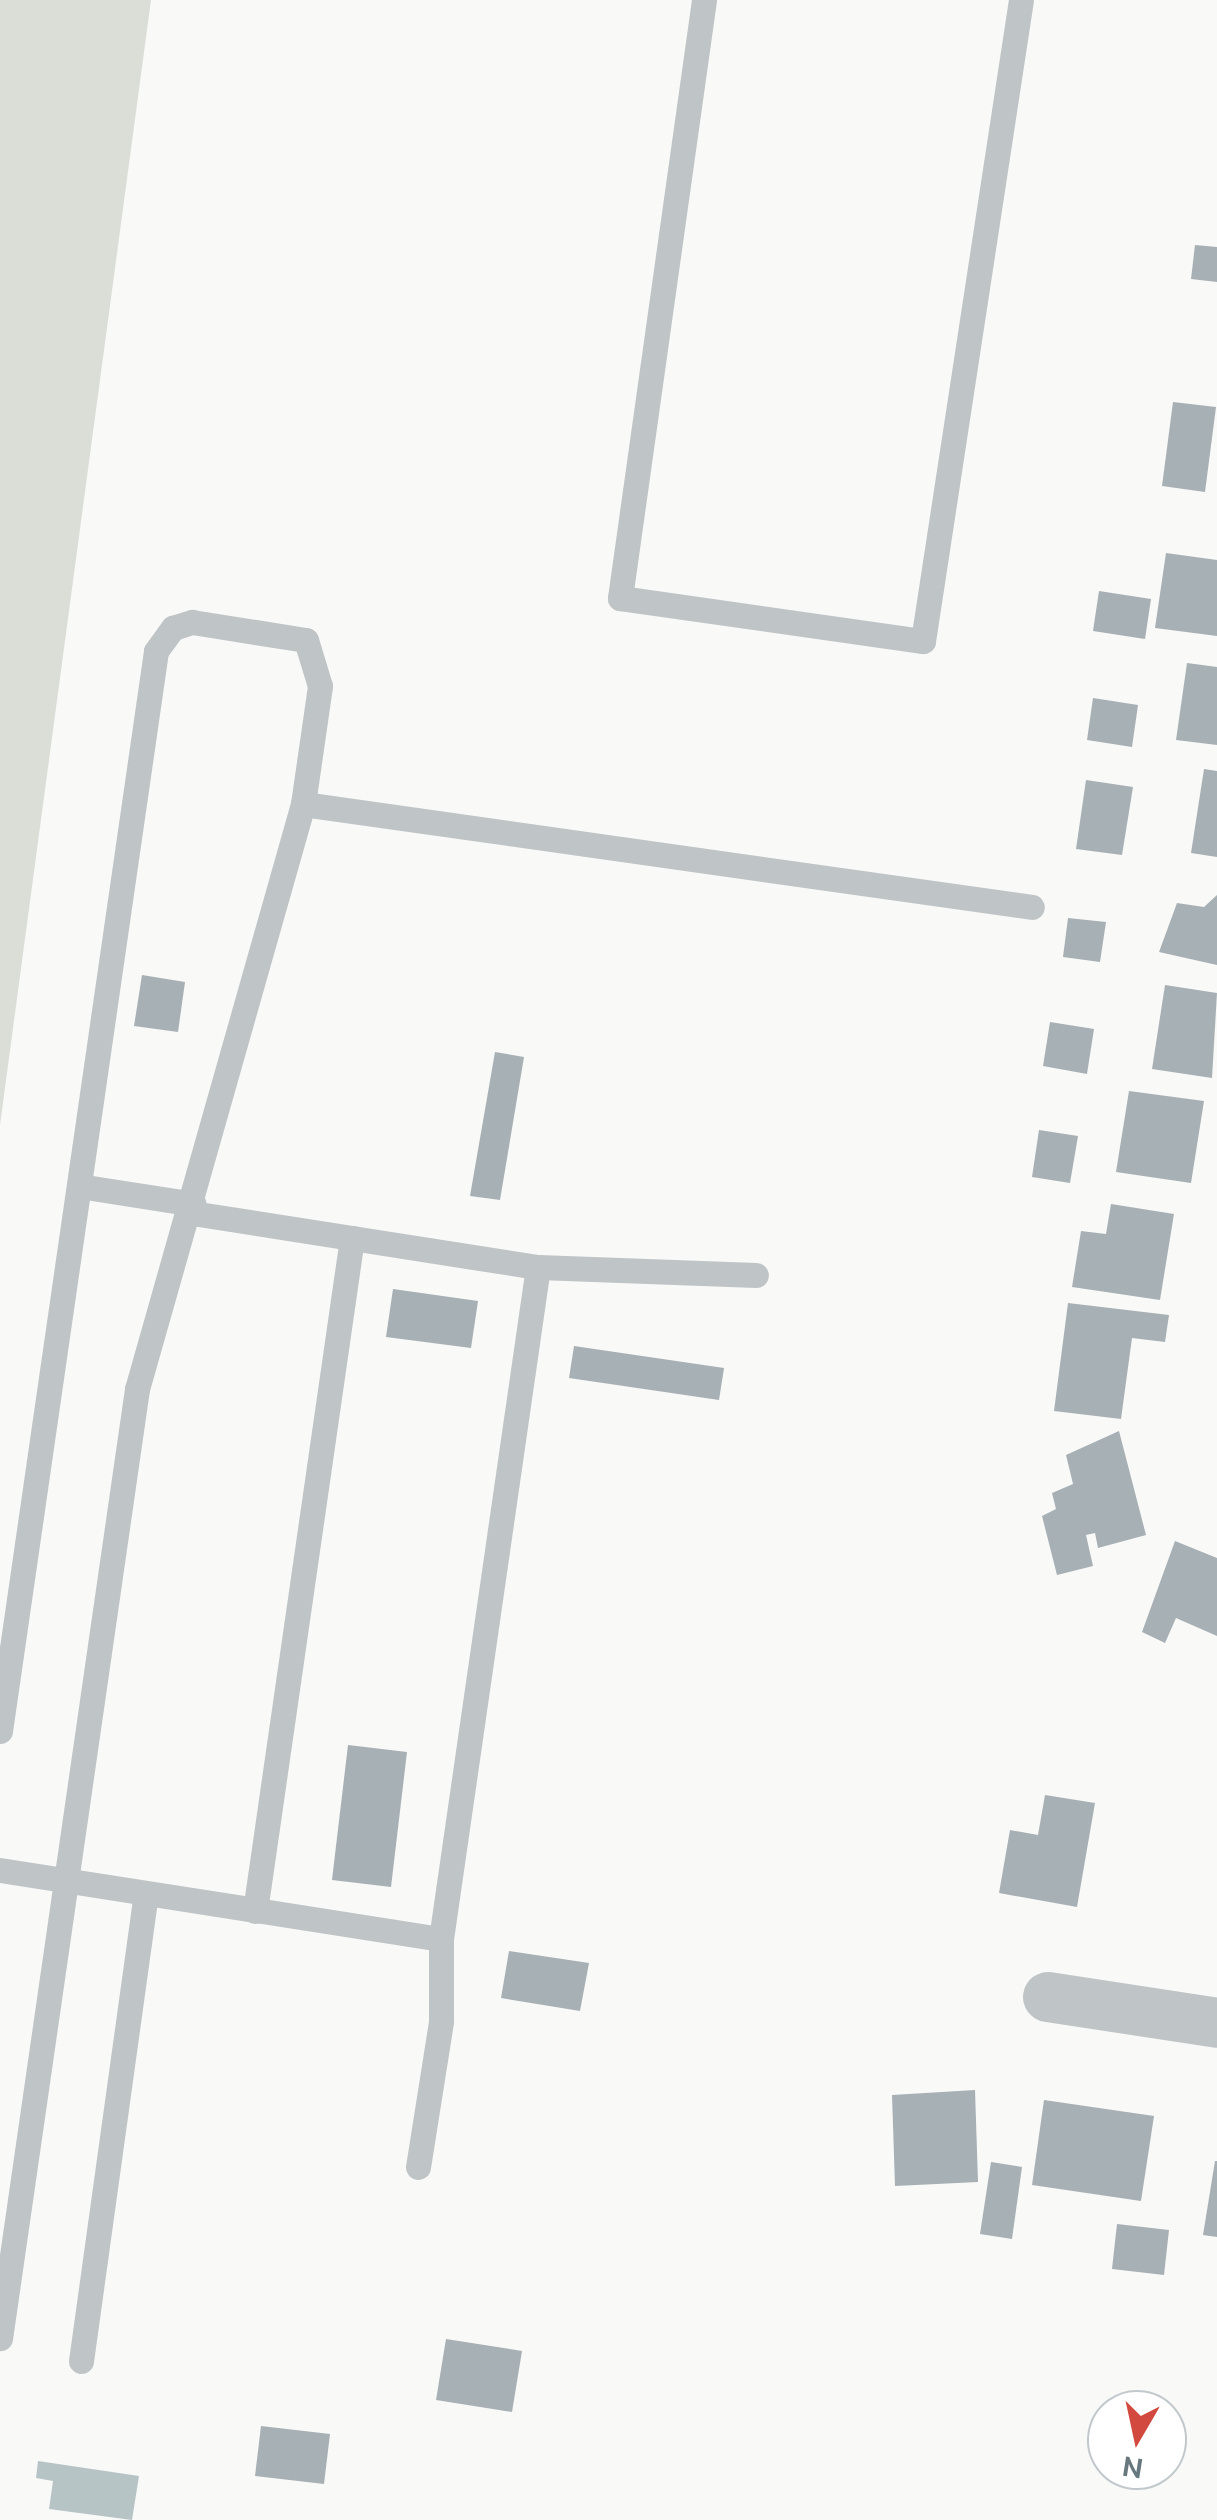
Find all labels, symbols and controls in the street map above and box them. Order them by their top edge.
north arrow [1087,2390,1187,2490]
text: N [1120,2451,1145,2485]

